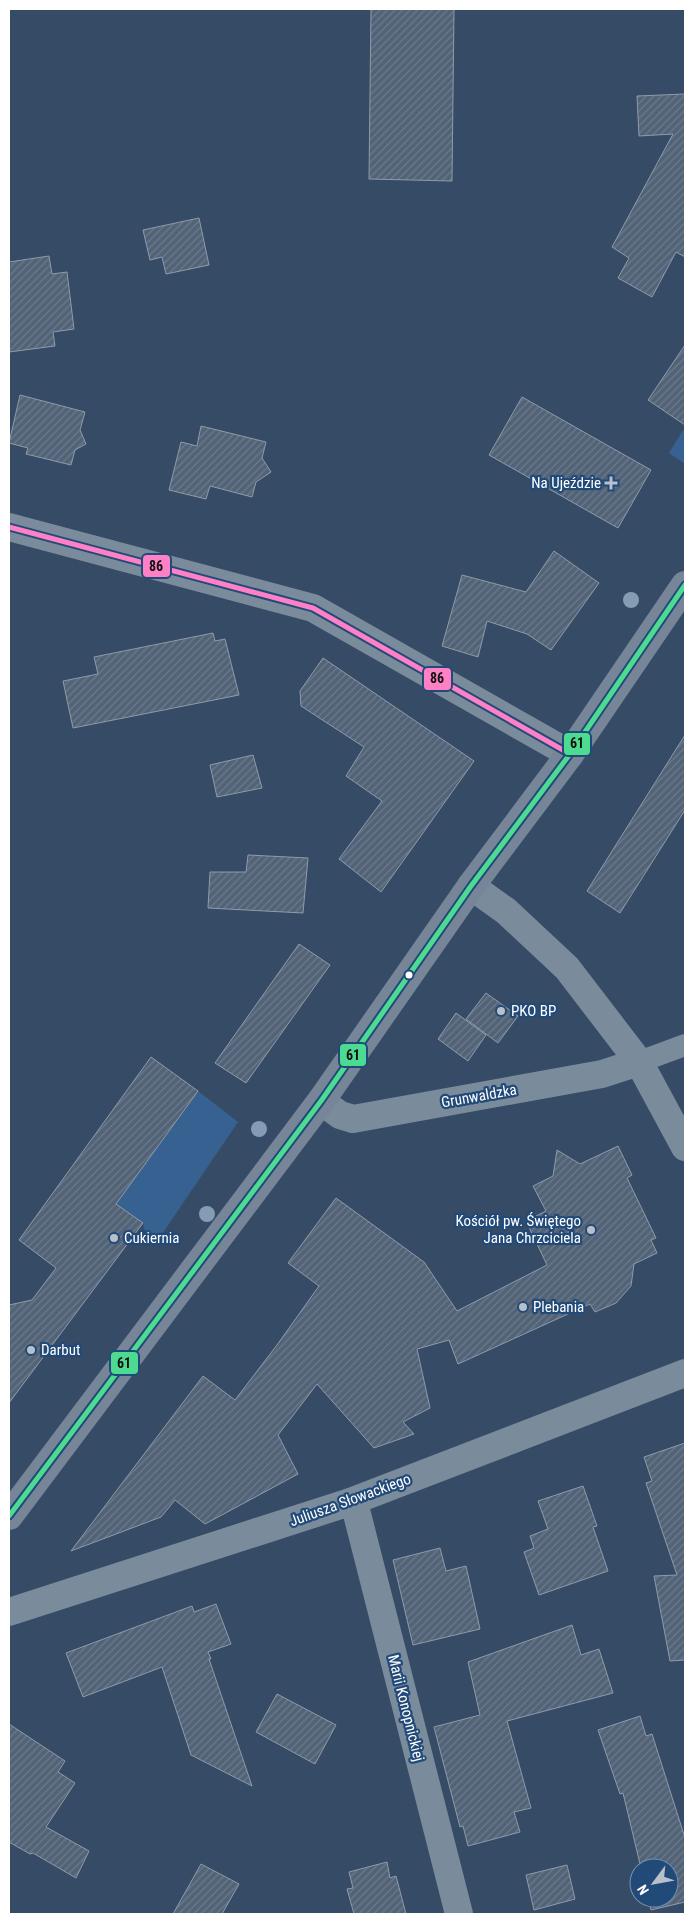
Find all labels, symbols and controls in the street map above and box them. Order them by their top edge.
place label: Na Ujeździe [531,474,601,492]
marker: Na Ujeździe [605,477,617,489]
line badge: 86 [142,554,171,578]
text: 86 [149,558,163,574]
line badge: 86 [423,667,452,691]
text: 86 [430,670,444,686]
line badge: 61 [563,732,591,756]
text: 61 [570,735,584,751]
unlabelled marker [404,970,414,980]
place label: PKO BP [511,1002,556,1020]
marker: PKO BP [495,1005,507,1017]
line badge: 61 [339,1043,367,1067]
text: 61 [346,1047,360,1063]
street label: Grunwaldzka [440,1081,518,1111]
place label: Kościół pw. Świętego Jana Chrzciciela [456,1212,581,1247]
marker: Kościół pw. Świętego Jana Chrzciciela [585,1224,597,1236]
place label: Cukiernia [124,1229,179,1247]
marker: Cukiernia [108,1232,120,1244]
place label: Plebania [533,1298,584,1316]
marker: Plebania [517,1301,529,1313]
place label: Darbut [41,1341,80,1359]
marker: Darbut [25,1344,37,1356]
line badge: 61 [110,1351,139,1375]
text: 61 [117,1355,131,1371]
street label: Juliusza Słowackiego [287,1470,413,1530]
street label: Marii Konopnickiej [384,1653,428,1763]
north arrow [629,1858,679,1908]
text: N [634,1882,652,1898]

